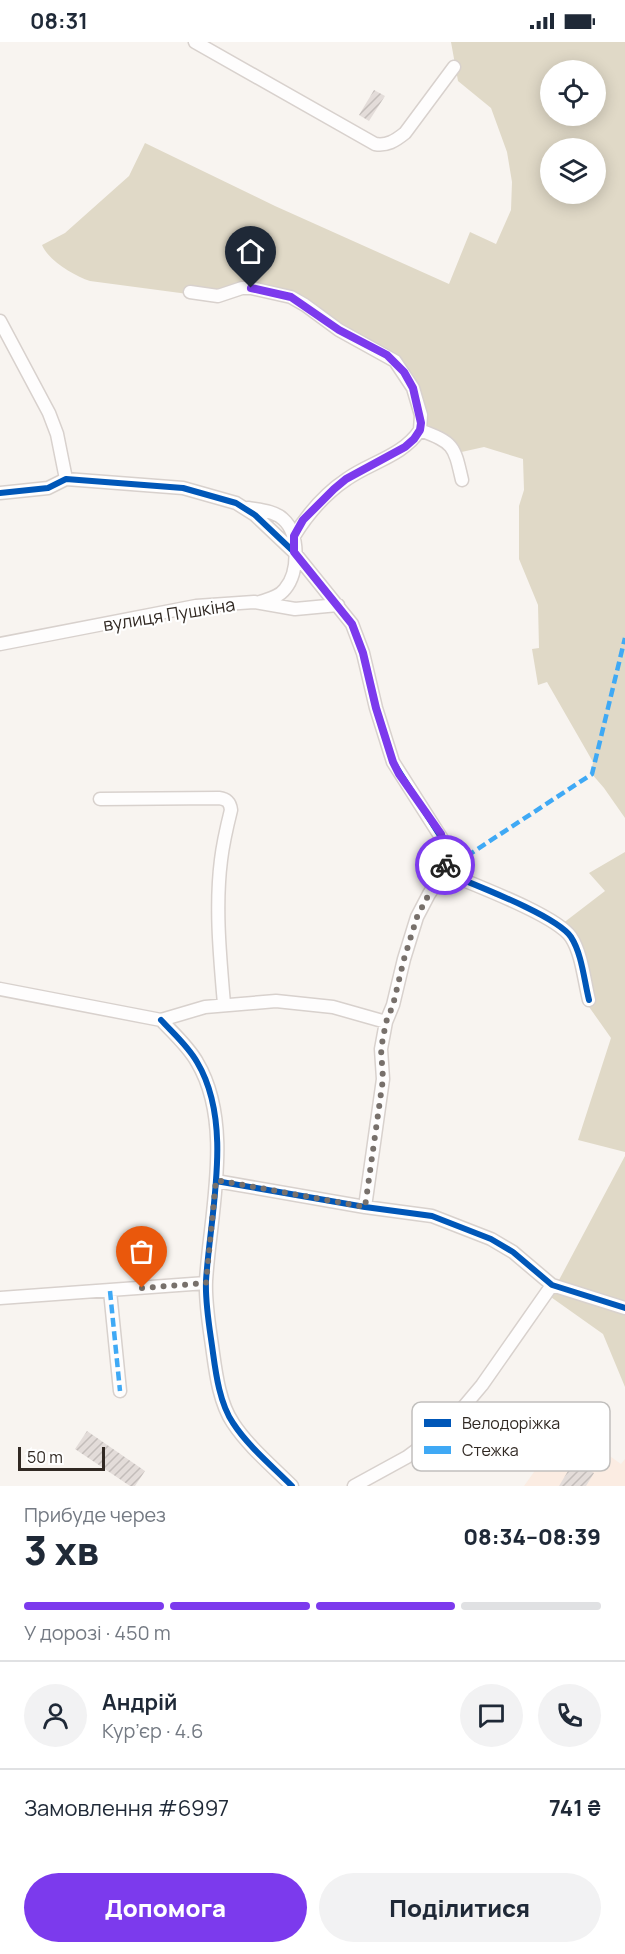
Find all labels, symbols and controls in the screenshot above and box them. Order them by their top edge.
text: 08:31 [30,6,88,36]
map controls [540,60,606,204]
button: locate [540,60,606,126]
button: layers [540,138,606,204]
pin [225,226,276,288]
icon: home [234,235,267,268]
street label: вулиця Пушкіна [101,592,237,636]
courier [415,835,475,895]
icon: bike [429,849,462,882]
pin [116,1226,167,1288]
icon: bag [125,1235,158,1268]
legend [412,1402,610,1471]
text: Велодоріжка [462,1412,560,1434]
text: Стежка [462,1439,519,1461]
scale bar [18,1444,105,1472]
text: 50 m [27,1446,63,1468]
text: Прибуде через [24,1501,166,1528]
text: 08:34–08:39 [463,1522,601,1552]
text: 3 хв [24,1523,99,1577]
text: У дорозі · 450 m [24,1619,171,1646]
button: person [24,1684,87,1747]
button: chat [460,1684,523,1747]
button: phone [538,1684,601,1747]
text: Андрій [102,1687,177,1717]
text: Кур’єр · 4.6 [102,1717,203,1744]
text: Замовлення #6997 [24,1793,229,1823]
text: 741 ₴ [549,1793,601,1823]
button: Допомога [24,1873,307,1942]
button: Поділитися [319,1873,601,1942]

